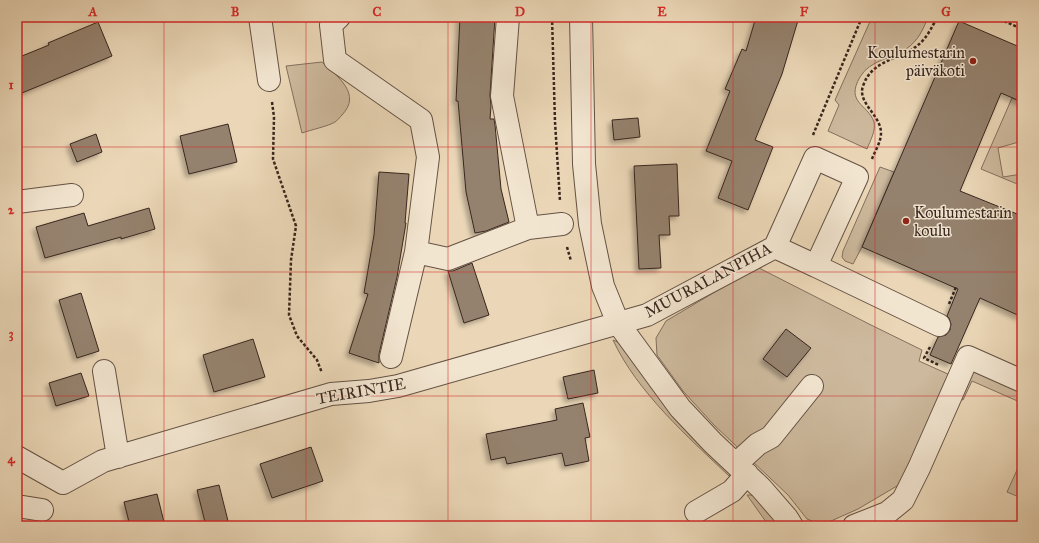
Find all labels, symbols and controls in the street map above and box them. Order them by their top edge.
text: A [88,4,98,20]
text: B [231,4,240,20]
text: C [373,4,382,20]
text: D [515,4,525,20]
text: E [657,4,667,20]
text: F [800,4,809,20]
text: G [941,4,951,20]
place label: Koulumestarin päiväkoti [867,43,966,80]
marker: Koulumestarin päiväkoti [968,56,978,66]
text: 1 [8,77,14,93]
text: 2 [8,202,15,218]
place label: Koulumestarin koulu [914,203,1012,240]
marker: Koulumestarin koulu [901,216,911,226]
street label: MUURALANPIHA [641,238,775,322]
text: 3 [8,326,14,342]
street label: TEIRINTIE [315,374,407,408]
text: 4 [7,451,15,467]

